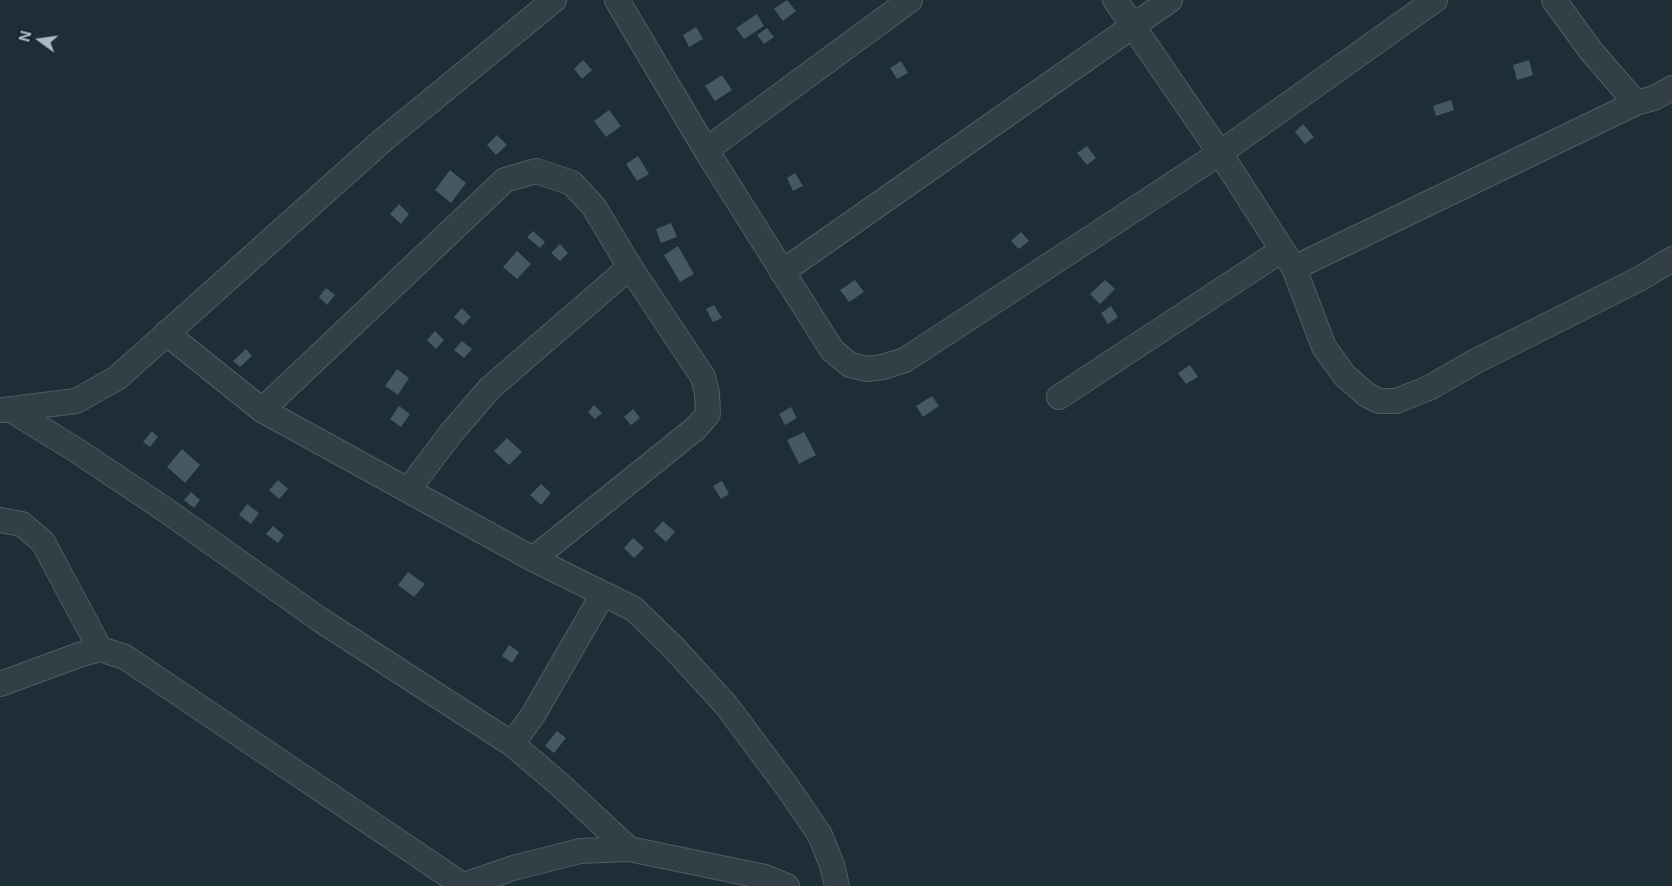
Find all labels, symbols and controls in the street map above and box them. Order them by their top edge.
north arrow [15,15,65,65]
text: N [15,29,34,43]

